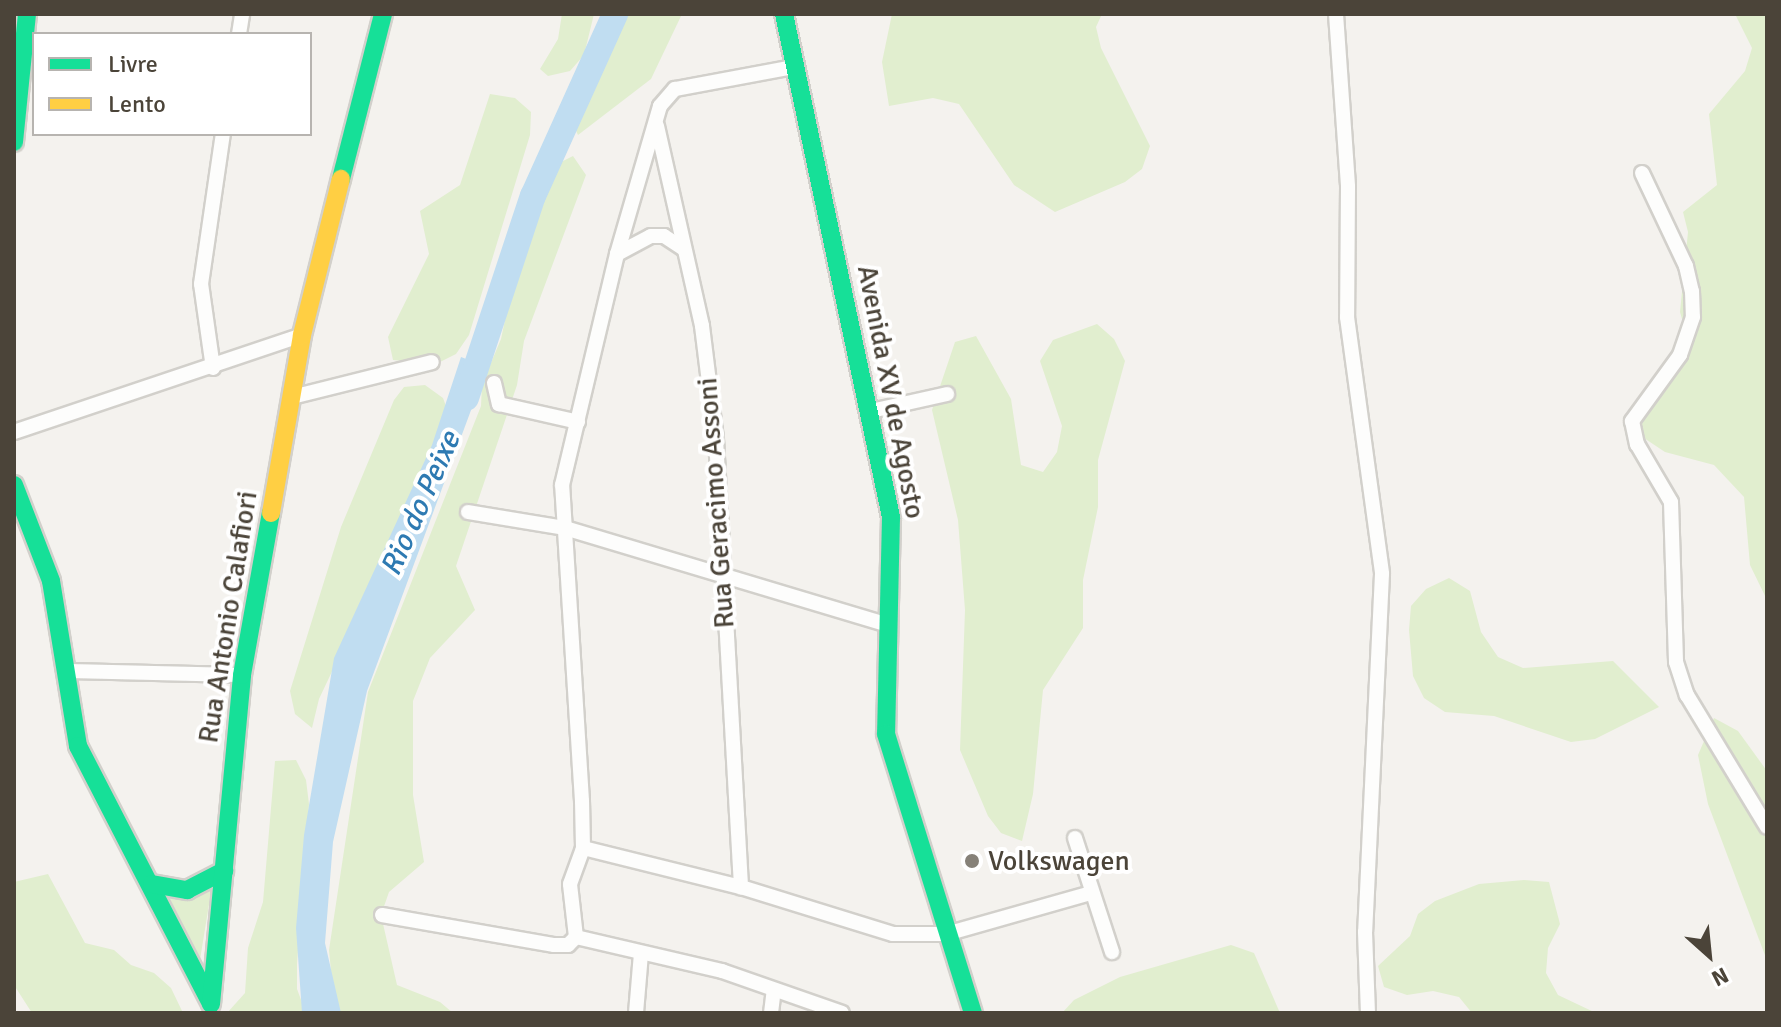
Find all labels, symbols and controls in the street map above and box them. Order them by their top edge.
legend [32,32,312,136]
text: Livre [108,49,158,79]
text: Lento [108,89,166,119]
street label: Avenida XV de Agosto [850,262,932,522]
street label: Rua Geracimo Assoni [690,377,742,629]
water label: Rio do Peixe [373,426,469,582]
street label: Rua Antonio Calafiori [191,489,265,745]
place label: Volkswagen [988,844,1130,878]
marker: Volkswagen [963,852,981,870]
north arrow [1669,915,1749,995]
text: N [1707,961,1733,992]

